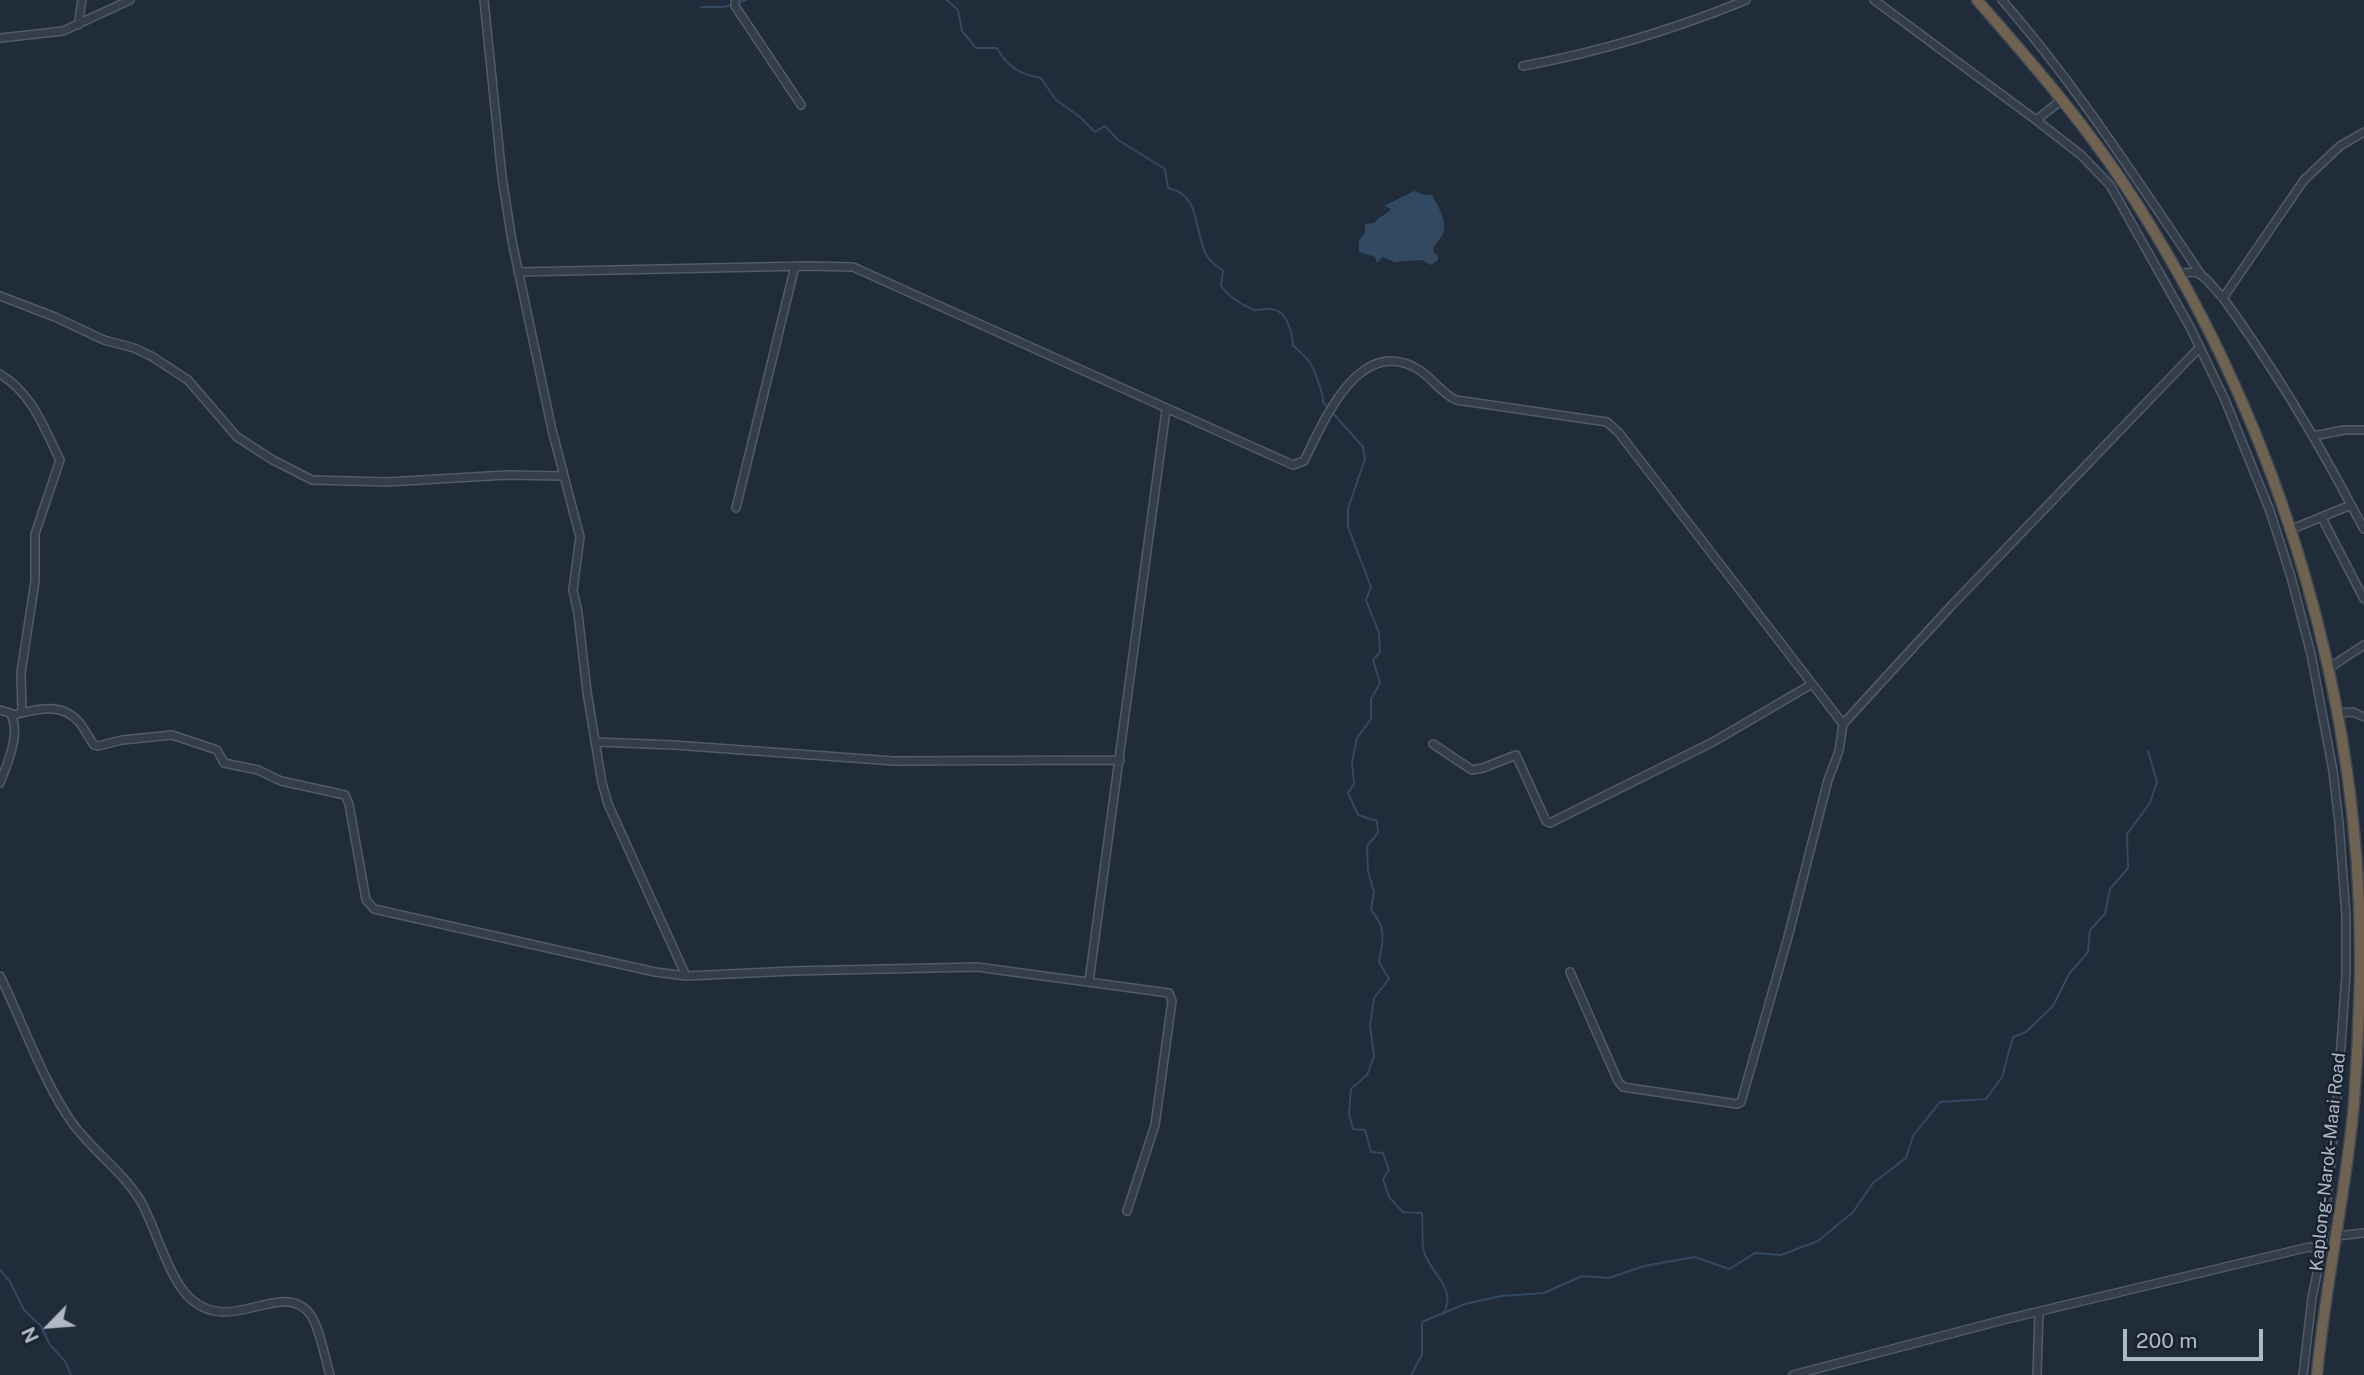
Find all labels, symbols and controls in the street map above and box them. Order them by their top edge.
street label: Kaplong-Narok-Maai Road [2306,1052,2350,1272]
north arrow [14,1291,84,1361]
scale bar [2126,1316,2266,1360]
text: N [17,1323,43,1346]
text: 200 m [2136,1328,2197,1353]

